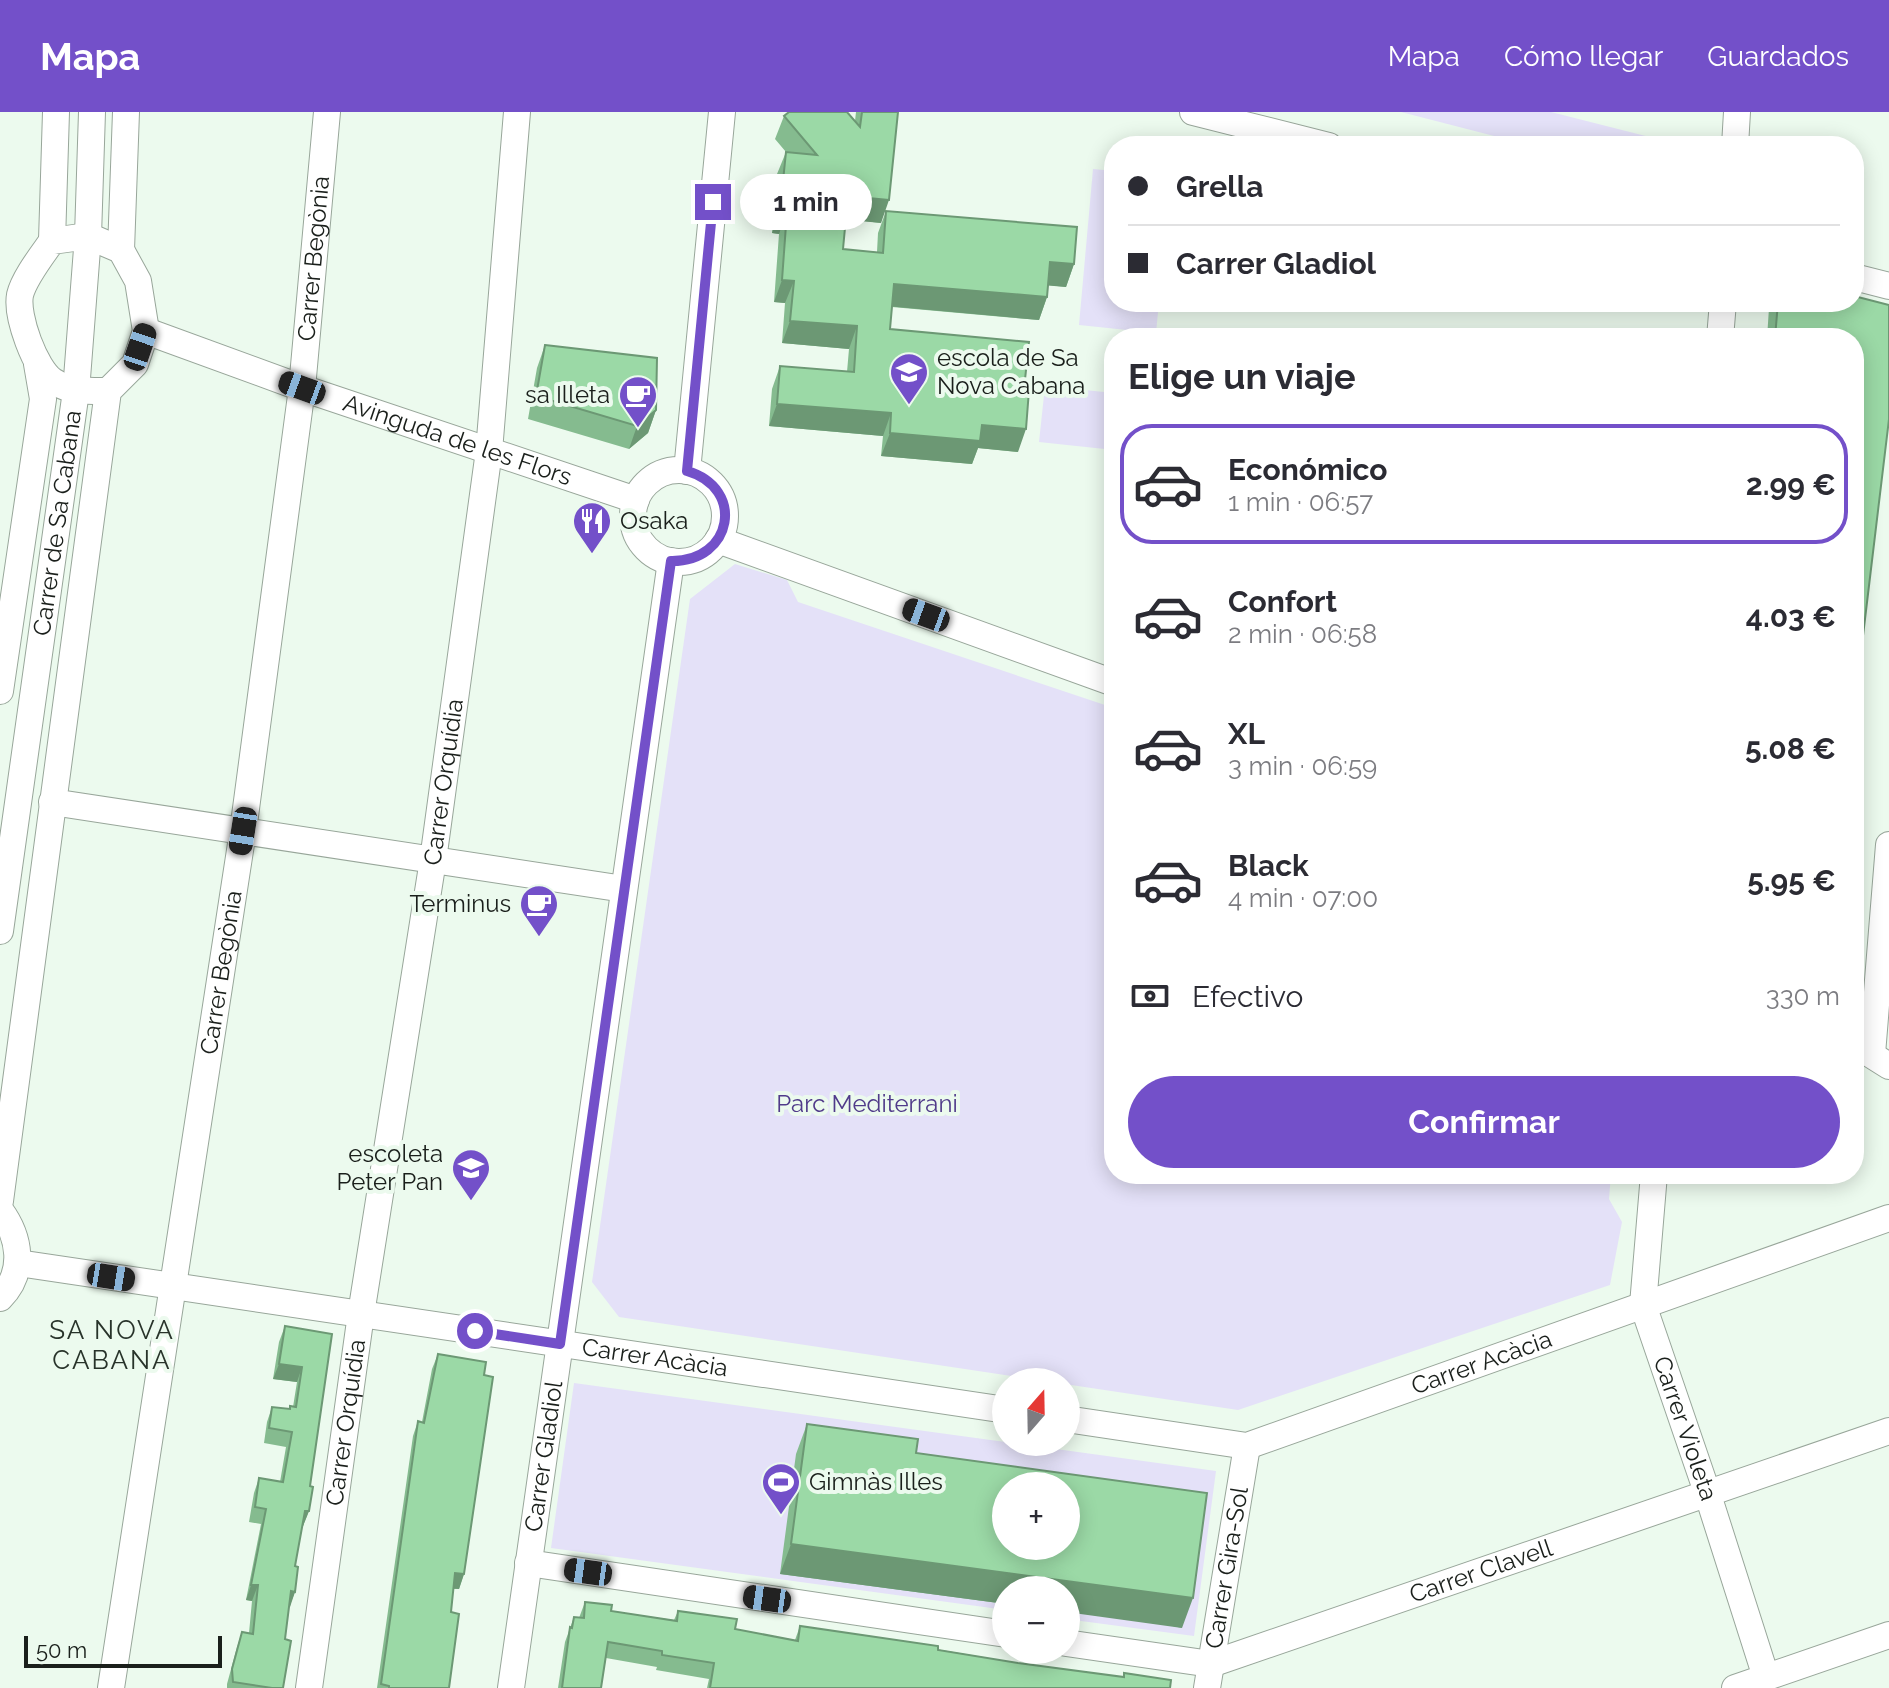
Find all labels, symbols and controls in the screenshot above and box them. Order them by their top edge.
text: Mapa [40,34,140,79]
text: Mapa [1388,40,1460,73]
text: Cómo llegar [1504,40,1663,73]
text: Guardados [1707,40,1849,73]
text: Grella [1176,169,1263,204]
callout: 1 min [741,174,873,230]
street label: Carrer Begònia [291,175,335,342]
route end [695,184,731,220]
text: 1 min [773,187,839,217]
text: Carrer Gladiol [1176,246,1376,281]
car [121,320,159,374]
place label: escola de Sa Nova Cabana [937,343,1085,400]
school or university icon: escola de Sa Nova Cabana [888,351,930,406]
text: Elige un viaje [1128,355,1356,397]
car [275,369,329,407]
cafe icon: sa Illeta [617,374,659,429]
place label: sa Illeta [525,380,610,409]
street label: Avinguda de les Flors [340,388,576,491]
street label: Carrer de Sa Cabana [27,408,87,638]
icon: car [1132,448,1204,520]
text: Económico [1228,452,1388,487]
text: 2.99 € [1746,467,1836,502]
text: 1 min · 06:57 [1228,487,1373,517]
restaurant icon: Osaka [571,500,613,555]
place label: Osaka [620,506,688,535]
icon: car [1132,580,1204,652]
text: Confort [1228,584,1337,619]
car [899,596,953,634]
text: 4.03 € [1746,599,1836,634]
text: 2 min · 06:58 [1228,619,1377,649]
street label: Carrer Orquídia [417,697,469,867]
icon: car [1132,712,1204,784]
text: XL [1228,716,1265,751]
text: 5.08 € [1745,731,1836,766]
text: 3 min · 06:59 [1228,751,1377,781]
car [227,805,259,857]
icon: car [1132,844,1204,916]
text: Black [1228,848,1309,883]
text: 5.95 € [1747,863,1836,898]
cafe icon: Terminus [518,883,560,938]
text: 4 min · 07:00 [1228,883,1378,913]
street label: Carrer Begònia [194,888,248,1056]
place label: Terminus [409,889,511,918]
icon: cash [1128,974,1172,1018]
text: Efectivo [1192,979,1303,1014]
text: 330 m [1766,981,1840,1011]
button: Confirmar [1128,1076,1840,1168]
park label: Parc Mediterrani [776,1089,958,1118]
place label: escoleta Peter Pan [337,1139,443,1196]
school or university icon: escoleta Peter Pan [450,1147,492,1202]
car [85,1261,137,1293]
route start [457,1313,493,1349]
district label: SA NOVA CABANA [49,1315,175,1375]
street label: Carrer Acàcia [1407,1324,1556,1400]
street label: Carrer Acàcia [580,1332,730,1382]
street label: Carrer Orquídia [319,1337,371,1508]
street label: Carrer Violeta [1648,1352,1724,1504]
north arrow [992,1368,1080,1456]
map controls [992,1368,1080,1664]
street label: Carrer Gladiol [518,1379,568,1534]
sports icon: Gimnàs Illes [760,1461,802,1516]
place label: Gimnàs Illes [809,1467,943,1496]
button: + [992,1472,1080,1560]
street label: Carrer Gira-Sol [1199,1484,1254,1651]
street label: Carrer Clavell [1405,1533,1557,1609]
car [563,1557,613,1587]
button: − [992,1576,1080,1664]
car [742,1584,792,1614]
scale bar [24,1632,222,1668]
text: 50 m [36,1637,87,1663]

